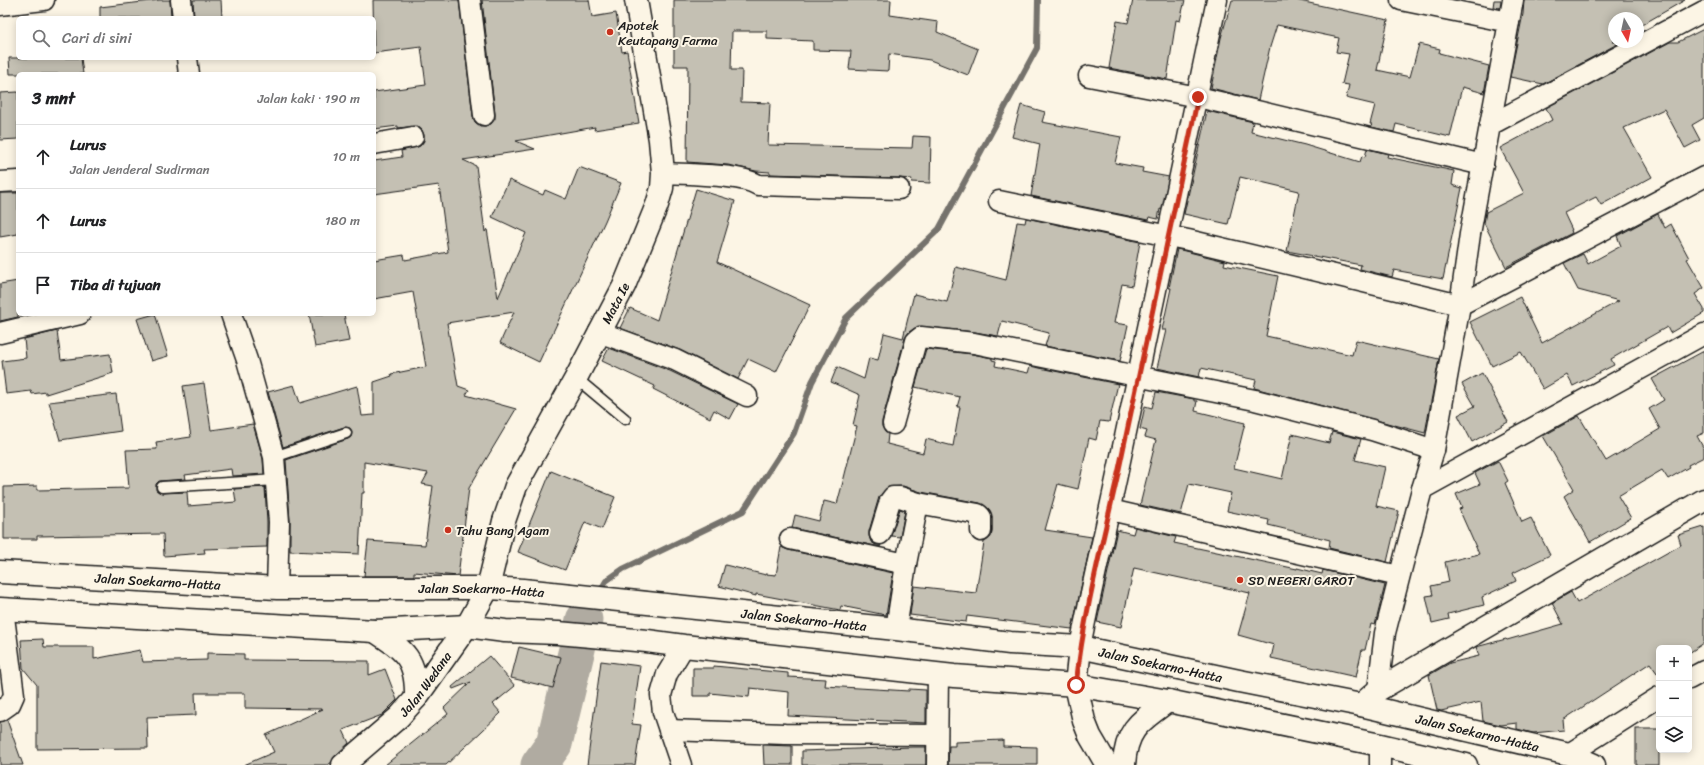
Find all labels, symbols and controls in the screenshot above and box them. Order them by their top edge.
north arrow [1608,12,1644,48]
place label: Apotek Keutapang Farma [617,14,718,52]
search box [16,16,376,60]
text: Cari di sini [62,25,132,51]
icon: search [30,27,52,49]
marker: Apotek Keutapang Farma [605,27,615,37]
text: 3 mnt [32,83,75,113]
text: Jalan kaki · 190 m [257,87,360,110]
route end [1189,88,1207,106]
text: Lurus [70,132,106,158]
text: 10 m [333,145,360,168]
icon: ahead [32,146,54,168]
text: Jalan Jenderal Sudirman [70,158,210,181]
text: Lurus [70,208,106,234]
text: 180 m [325,209,360,232]
icon: ahead [32,210,54,232]
text: Tiba di tujuan [70,272,161,298]
icon: arrive [32,274,54,296]
street label: Mata Ie [595,278,636,328]
place label: Tahu Bang Agam [456,519,549,542]
marker: Tahu Bang Agam [443,525,453,535]
street label: Jalan Soekarno-Hatta [93,566,222,597]
place label: SD NEGERI GAROT [1248,569,1355,592]
marker: SD NEGERI GAROT [1235,575,1245,585]
street label: Jalan Soekarno-Hatta [418,577,546,604]
street label: Jalan Soekarno-Hatta [739,602,868,638]
street label: Jalan Soekarno-Hatta [1096,640,1225,689]
map controls [1656,645,1692,753]
button: + [1656,645,1692,681]
street label: Jalan Wedana [393,646,458,723]
route start [1067,676,1085,694]
button: − [1656,681,1692,717]
street label: Jalan Soekarno-Hatta [1412,707,1542,759]
button: layers [1656,717,1692,753]

